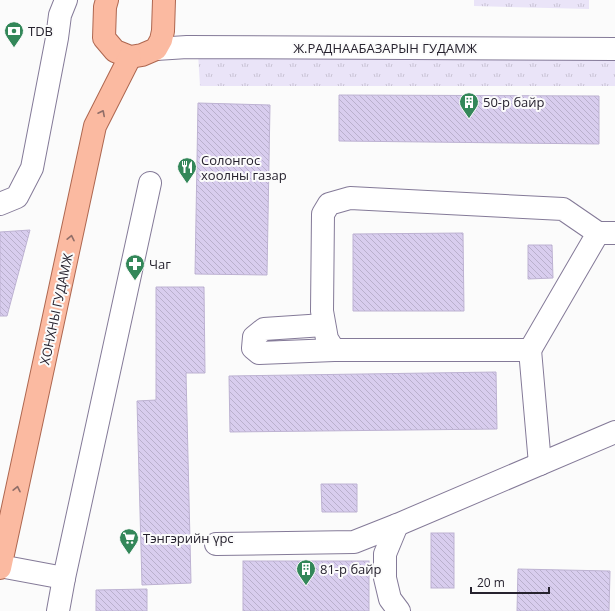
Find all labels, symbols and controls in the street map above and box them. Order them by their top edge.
bank icon: TDB [3,20,25,48]
place label: TDB [28,22,53,40]
street label: Ж.РАДНААБАЗАРЫН ГУДАМЖ [293,39,477,57]
building icon: 50-р байр [458,91,480,119]
place label: 50-р байр [483,93,545,111]
one-way arrow [97,109,105,117]
place label: Солонгос хоолны газар [201,151,287,184]
restaurant icon: Солонгос хоолны газар [176,156,198,184]
one-way arrow [66,235,74,242]
street label: ХОНХНЫ ГУДАМЖ [35,252,77,366]
pharmacy icon: Чаг [124,253,146,281]
place label: Чаг [149,255,171,273]
one-way arrow [12,485,20,492]
supermarket icon: Тэнгэрийн үрс [118,527,140,555]
place label: Тэнгэрийн үрс [143,529,234,547]
building icon: 81-р байр [295,558,317,586]
place label: 81-р байр [320,560,382,578]
scale bar [471,569,549,595]
text: 20 m [477,574,505,591]

